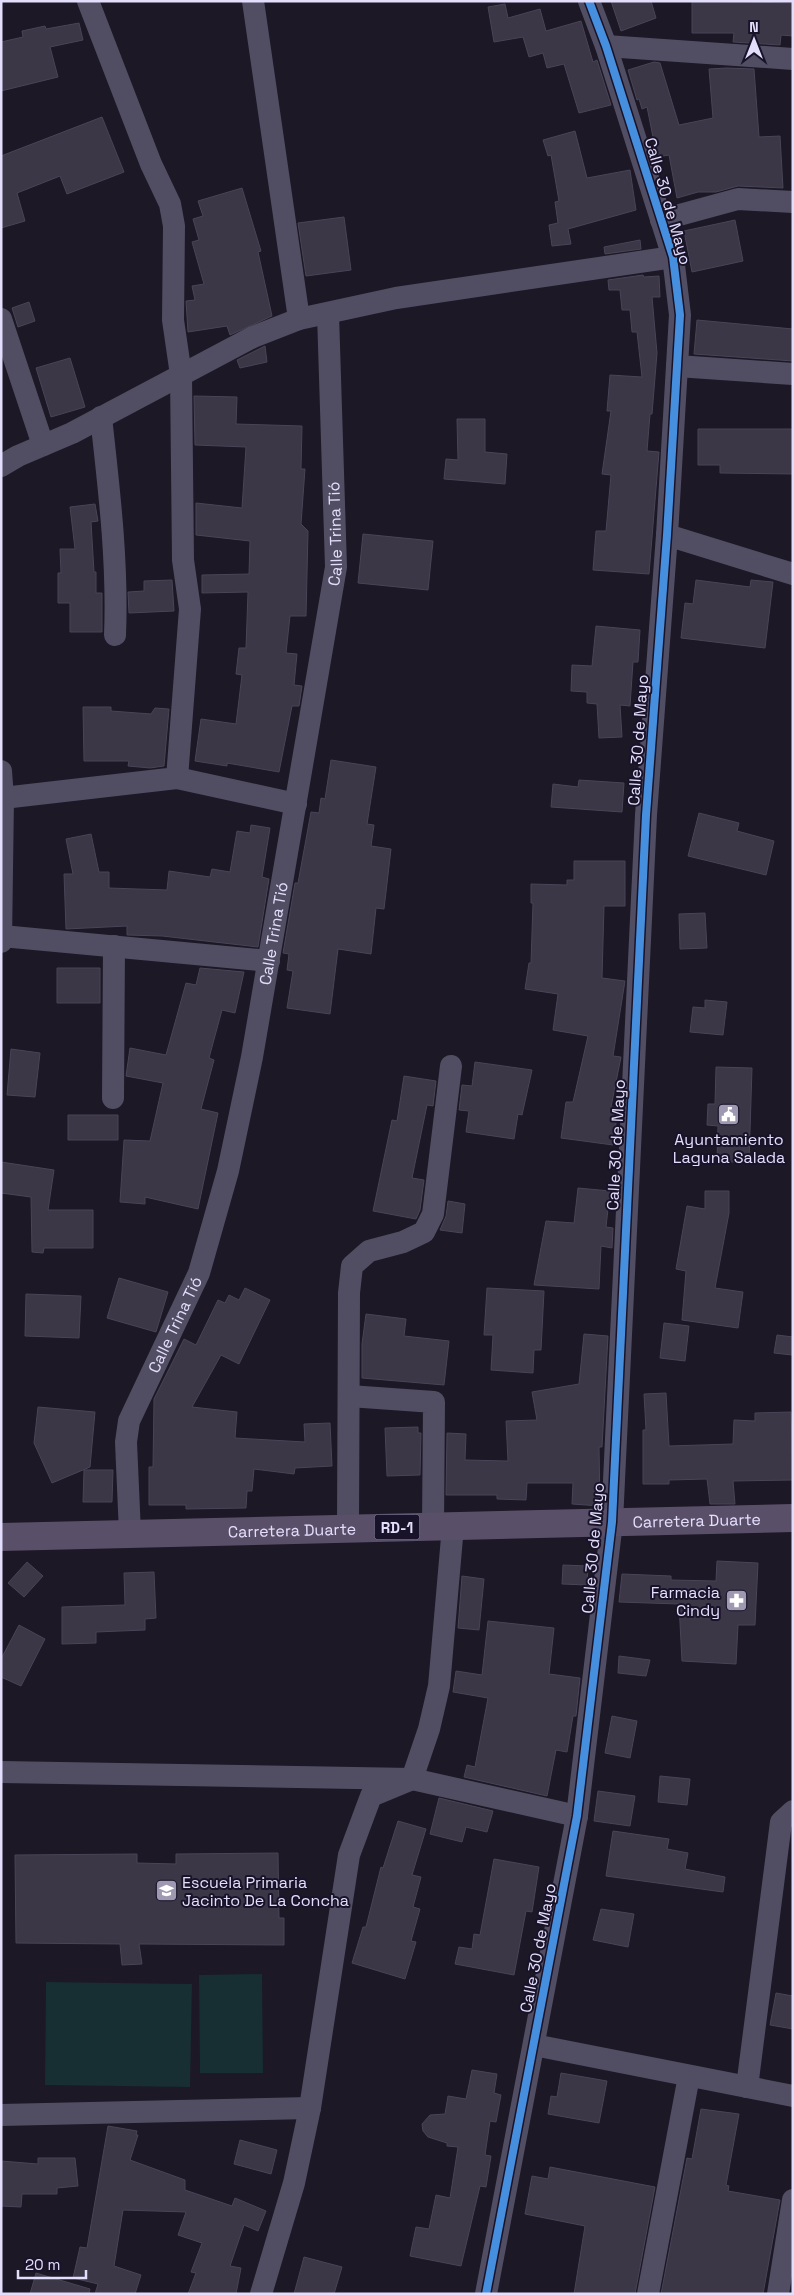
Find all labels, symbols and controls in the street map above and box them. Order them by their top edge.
north arrow [729,15,779,65]
text: N [749,18,759,36]
street label: Calle 30 de Mayo [640,135,696,267]
street label: Calle Trina Tió [322,481,346,587]
street label: Calle 30 de Mayo [623,674,653,806]
street label: Calle Trina Tió [254,880,292,987]
street label: Calle 30 de Mayo [602,1079,630,1211]
public building icon: Ayuntamiento Laguna Salada [717,1103,741,1127]
place label: Ayuntamiento Laguna Salada [673,1129,785,1168]
street label: Calle Trina Tió [143,1273,206,1376]
street label: Calle 30 de Mayo [577,1482,609,1614]
street label: Carretera Duarte [632,1508,761,1532]
road number: RD-1 [374,1514,420,1540]
street label: Carretera Duarte [228,1518,356,1542]
place label: Farmacia Cindy [651,1582,720,1621]
pharmacy icon: Farmacia Cindy [724,1589,748,1613]
place label: Escuela Primaria Jacinto De La Concha [182,1872,349,1911]
school or university icon: Escuela Primaria Jacinto De La Concha [154,1879,178,1903]
street label: Calle 30 de Mayo [515,1882,561,2014]
scale bar [18,2248,85,2280]
text: 20 m [25,2255,60,2274]

